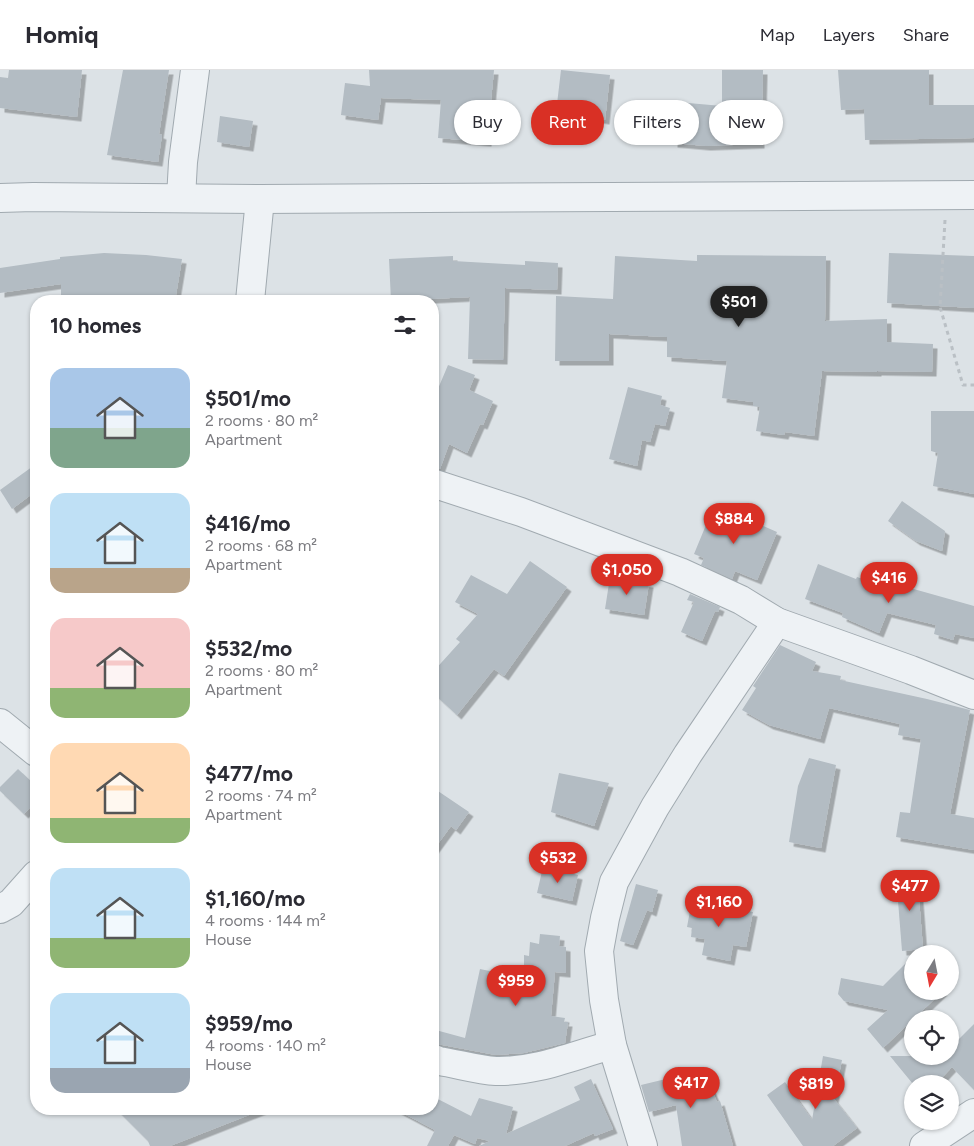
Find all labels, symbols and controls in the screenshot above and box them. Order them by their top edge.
text: Homiq [25,20,98,49]
text: Map [760,24,795,46]
text: Layers [823,24,875,46]
text: Share [903,24,949,46]
chip: Buy [454,100,521,145]
chip: Rent [531,100,604,145]
chip: Filters [614,100,699,145]
chip: New [709,100,783,145]
pin: $501 [709,286,769,328]
text: $501 [721,292,757,311]
icon: filters [391,311,419,339]
text: 10 homes [50,313,141,338]
text: $501/mo [205,386,291,411]
icon: home [90,388,150,448]
text: 2 rooms · 80 m² [205,411,318,430]
text: Apartment [205,430,282,449]
pin: $884 [704,502,764,545]
text: $884 [715,509,753,528]
text: $416/mo [205,511,291,536]
icon: home [90,513,150,573]
text: 2 rooms · 68 m² [205,536,317,555]
pin: $1,050 [586,554,668,596]
text: Apartment [205,555,282,574]
text: $1,050 [602,560,652,579]
pin: $416 [859,562,919,604]
text: $416 [871,568,907,587]
text: $532/mo [205,636,292,661]
icon: home [90,638,150,698]
text: 2 rooms · 80 m² [205,661,318,680]
text: Apartment [205,680,282,699]
text: $477/mo [205,761,293,786]
icon: home [90,763,150,823]
text: 2 rooms · 74 m² [205,786,317,805]
text: Apartment [205,805,282,824]
pin: $532 [528,842,588,884]
text: $532 [540,848,576,867]
pin: $477 [880,870,940,912]
text: $477 [892,876,928,895]
text: $1,160/mo [205,886,305,911]
pin: $1,160 [678,886,760,928]
icon: home [90,888,150,948]
text: $1,160 [696,892,742,911]
text: 4 rooms · 144 m² [205,911,326,930]
text: House [205,930,251,949]
north arrow [904,945,959,1000]
map controls [904,945,959,1130]
pin: $959 [486,964,546,1007]
text: $959 [498,971,534,990]
button: locate [904,1010,959,1065]
text: $959/mo [205,1011,293,1036]
icon: home [90,1013,150,1073]
text: 4 rooms · 140 m² [205,1036,326,1055]
text: House [205,1055,251,1074]
pin: $417 [661,1066,721,1109]
pin: $819 [786,1068,846,1110]
text: $417 [674,1073,708,1092]
text: $819 [799,1074,833,1093]
button: layers [904,1075,959,1130]

